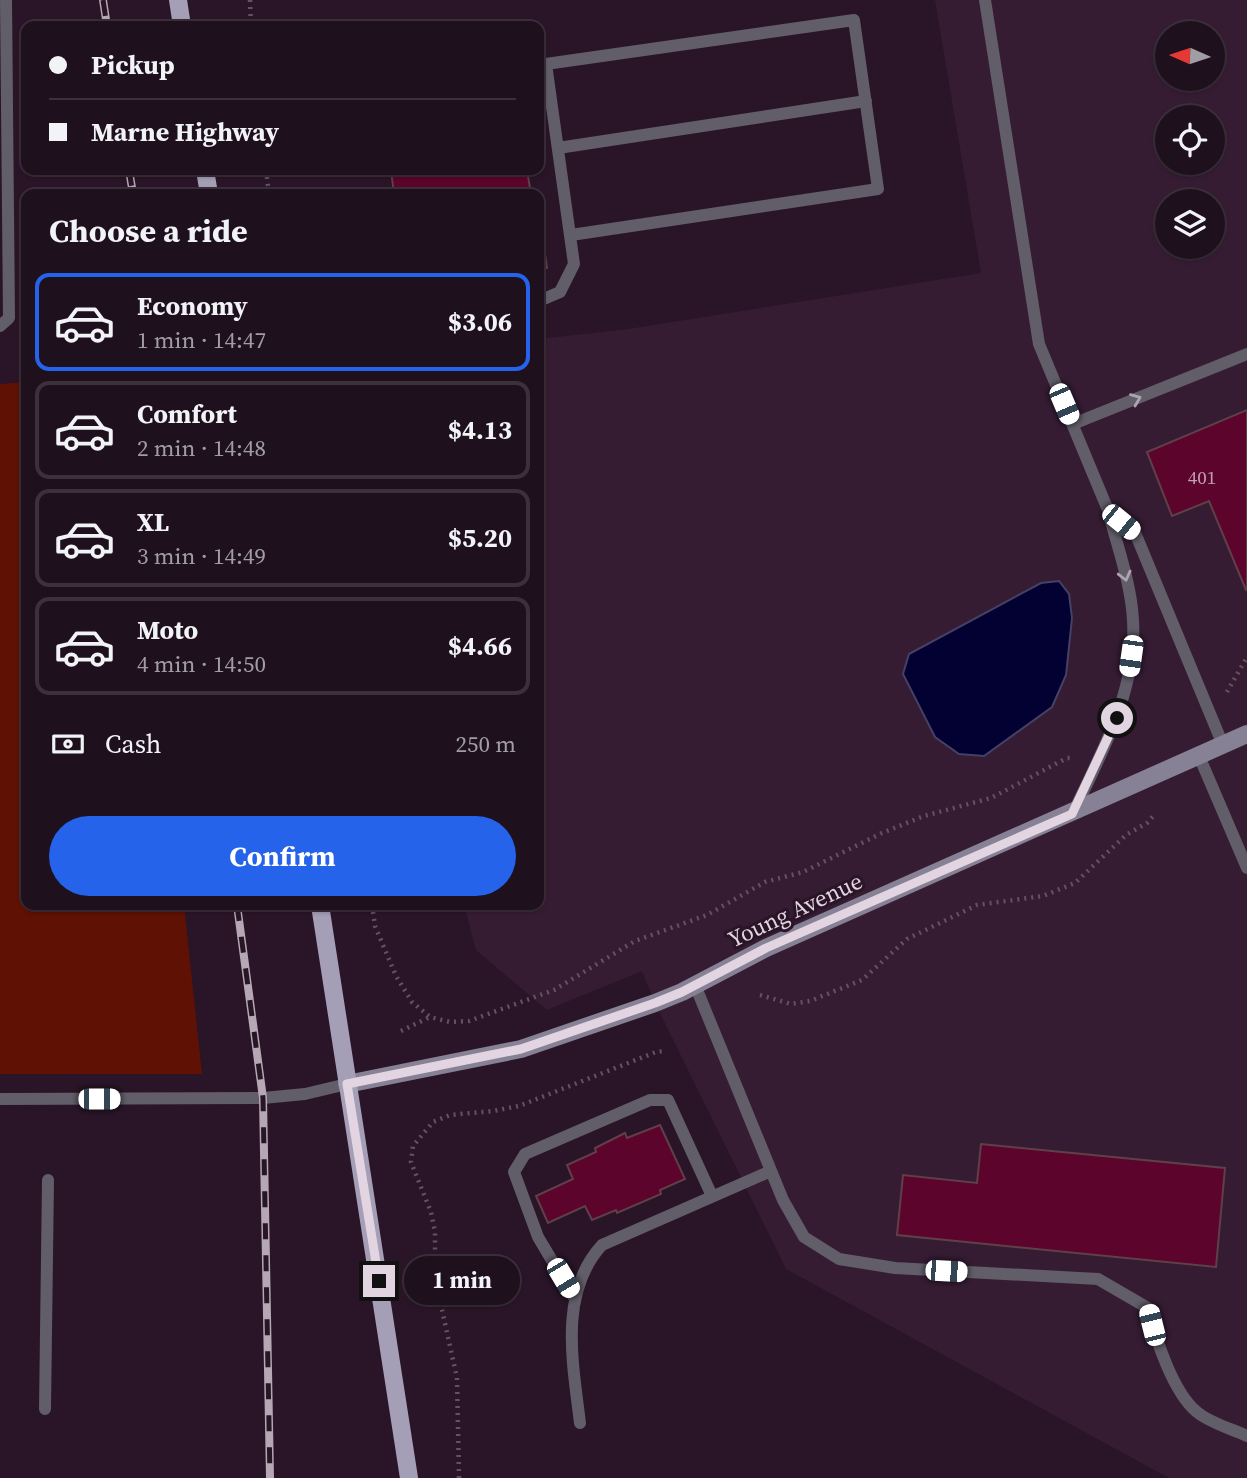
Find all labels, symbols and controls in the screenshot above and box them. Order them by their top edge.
north arrow [1155,21,1225,91]
map controls [1155,21,1225,259]
text: Pickup [91,47,175,83]
button: locate [1155,105,1225,175]
text: Marne Highway [91,114,279,150]
button: layers [1155,189,1225,259]
text: Choose a ride [49,209,248,253]
text: Economy [137,288,248,324]
icon: car [53,291,116,354]
text: $3.06 [448,304,512,340]
text: 1 min · 14:47 [137,324,266,356]
car [1047,381,1082,427]
one-way arrow [1129,393,1141,407]
text: Comfort [137,396,237,432]
icon: car [53,399,116,462]
text: $4.13 [448,412,512,448]
text: 2 min · 14:48 [137,432,266,464]
house number: 401 [1188,464,1216,490]
car [1099,501,1144,543]
text: XL [137,504,169,540]
icon: car [53,507,116,570]
text: $5.20 [448,520,512,556]
text: 3 min · 14:49 [137,540,266,572]
one-way arrow [1117,570,1131,582]
text: Moto [137,612,198,648]
icon: car [53,615,116,678]
text: $4.66 [448,628,512,664]
car [1118,634,1145,678]
text: 4 min · 14:50 [137,648,266,680]
route start [1101,702,1133,734]
icon: cash [49,725,87,763]
text: Cash [105,726,161,762]
text: 250 m [455,728,516,760]
button: Confirm [49,816,516,896]
street label: Young Avenue [723,865,867,955]
car [79,1089,121,1110]
car [544,1255,583,1301]
callout: 1 min [404,1256,519,1306]
car [925,1259,968,1283]
text: 1 min [432,1264,492,1296]
route end [363,1265,395,1297]
car [1137,1302,1168,1348]

